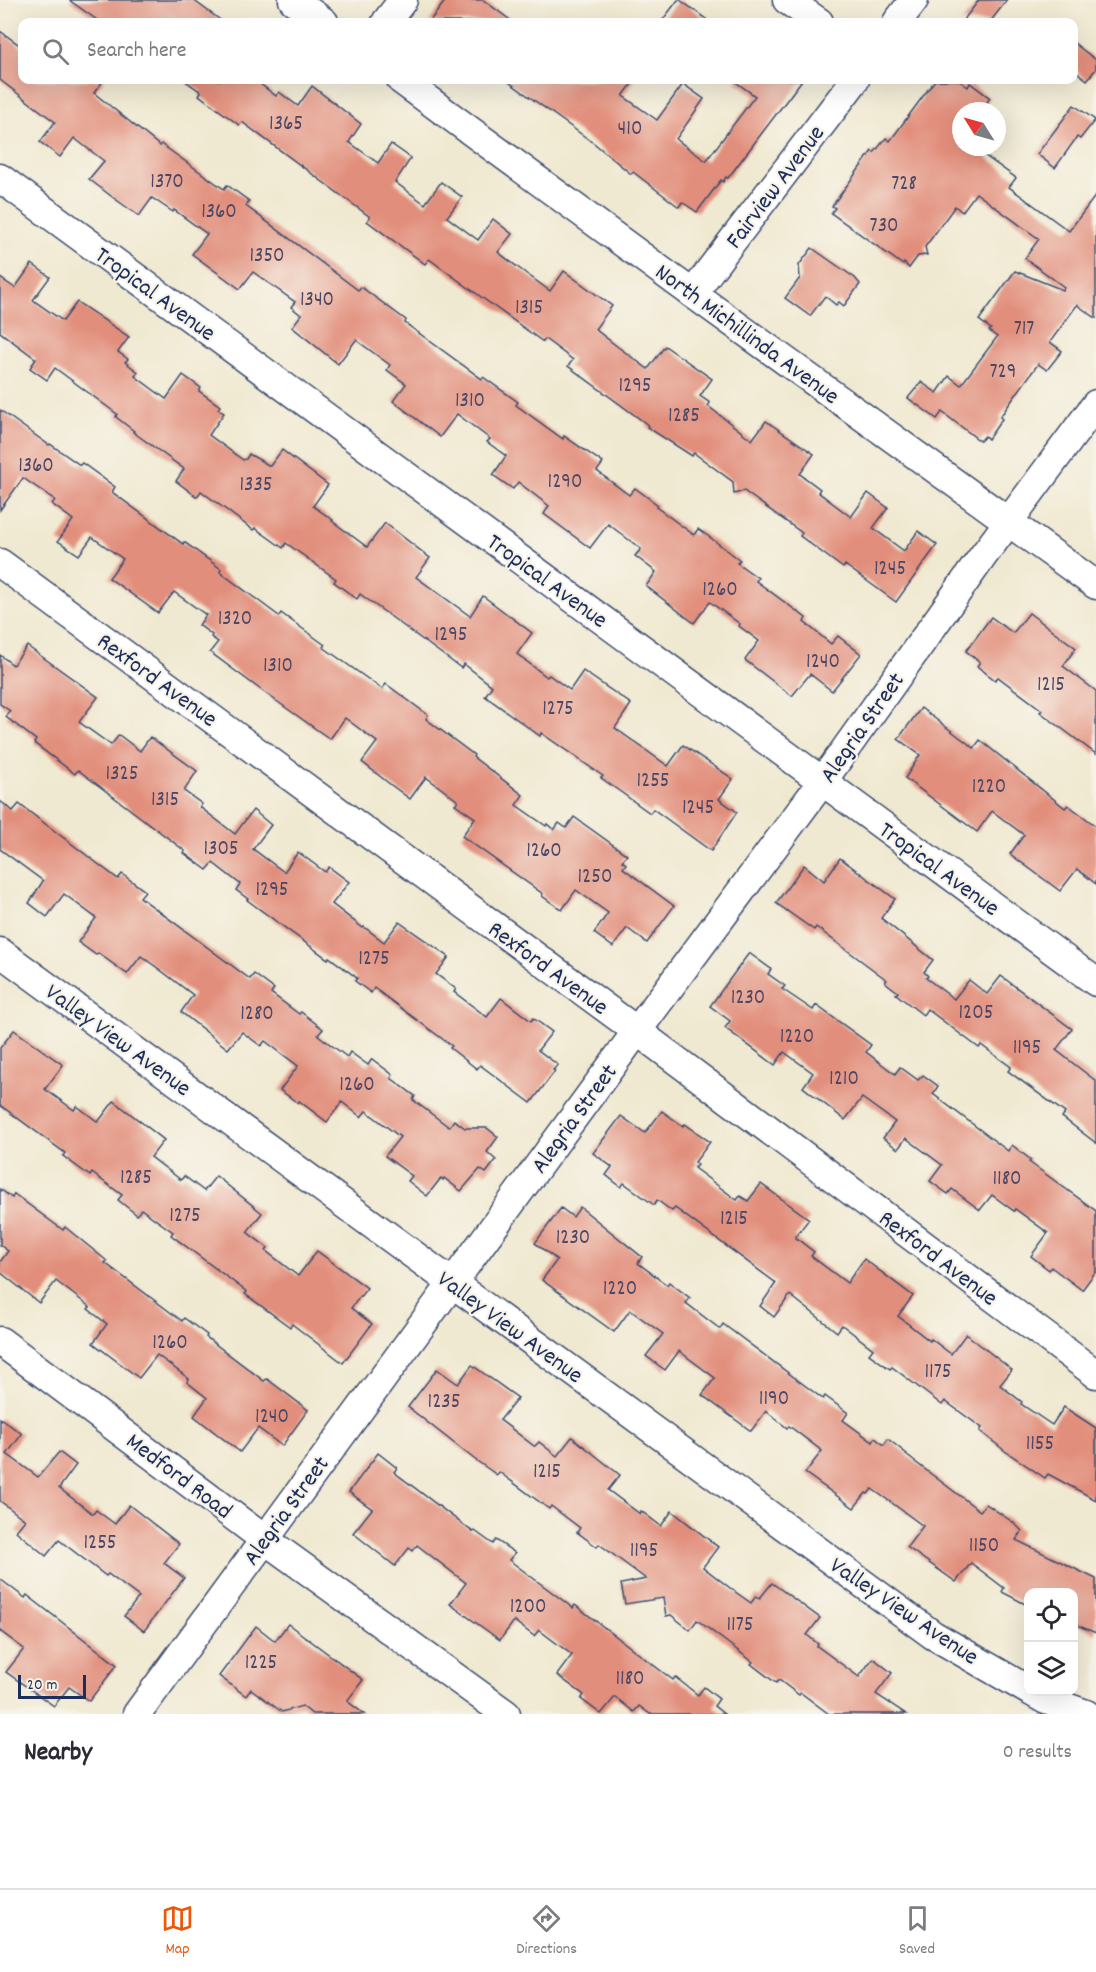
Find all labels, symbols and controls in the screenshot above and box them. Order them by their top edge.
search box [18,18,1078,84]
icon: search [39,35,72,68]
text: Search here [87,36,186,67]
north arrow [952,102,1006,156]
house number: 1365 [269,110,303,140]
house number: 410 [618,115,642,145]
street label: Fairview Avenue [719,119,834,257]
house number: 1370 [150,168,184,198]
house number: 728 [891,170,917,200]
house number: 1360 [201,198,237,228]
house number: 730 [870,212,898,242]
street label: Tropical Avenue [87,240,222,351]
house number: 1350 [249,242,285,272]
street label: North Michillinda Avenue [647,257,846,414]
house number: 1340 [300,286,334,316]
house number: 1315 [515,294,543,324]
house number: 717 [1014,315,1034,345]
house number: 729 [990,358,1016,388]
house number: 1295 [618,372,652,402]
house number: 1310 [455,387,485,417]
house number: 1285 [668,402,700,432]
house number: 1360 [18,452,54,482]
house number: 1290 [548,468,582,498]
house number: 1335 [240,471,272,501]
street label: Tropical Avenue [479,527,614,638]
house number: 1245 [874,555,906,585]
house number: 1260 [702,576,738,606]
house number: 1320 [218,605,252,635]
house number: 1295 [434,621,468,651]
street label: Rexford Avenue [89,626,224,737]
house number: 1240 [806,648,840,678]
house number: 1310 [263,652,293,682]
street label: Alegria Street [813,666,914,791]
house number: 1215 [1037,671,1065,701]
house number: 1275 [542,695,574,725]
house number: 1325 [106,760,138,790]
house number: 1255 [636,767,670,797]
house number: 1220 [972,773,1006,803]
house number: 1315 [151,786,179,816]
house number: 1245 [682,794,714,824]
street label: Tropical Avenue [871,815,1006,926]
house number: 1305 [203,835,239,865]
house number: 1260 [526,837,562,867]
house number: 1250 [578,863,612,893]
house number: 1295 [255,876,289,906]
street label: Rexford Avenue [480,914,615,1025]
house number: 1275 [358,945,390,975]
street label: Valley View Avenue [37,977,197,1106]
house number: 1230 [731,984,765,1014]
house number: 1205 [959,999,993,1029]
house number: 1280 [240,1000,274,1030]
house number: 1220 [780,1023,814,1053]
house number: 1195 [1013,1034,1041,1064]
street label: Alegria Street [524,1058,627,1182]
house number: 1210 [829,1065,859,1095]
house number: 1260 [339,1071,375,1101]
house number: 1285 [120,1164,152,1194]
house number: 1180 [992,1165,1022,1195]
house number: 1275 [169,1202,201,1232]
street label: Rexford Avenue [870,1203,1004,1316]
house number: 1215 [720,1205,748,1235]
house number: 1230 [556,1224,590,1254]
street label: Valley View Avenue [429,1264,589,1393]
house number: 1220 [603,1275,637,1305]
house number: 1260 [152,1329,188,1359]
house number: 1175 [925,1358,951,1388]
house number: 1190 [759,1385,789,1415]
house number: 1235 [428,1388,460,1418]
house number: 1240 [255,1403,289,1433]
street label: Medford Road [118,1426,239,1529]
house number: 1155 [1026,1430,1054,1460]
street label: Alegria Street [236,1450,339,1574]
house number: 1215 [533,1458,561,1488]
house number: 1255 [83,1529,117,1559]
house number: 1150 [969,1532,999,1562]
house number: 1195 [630,1537,658,1567]
street label: Valley View Avenue [822,1550,985,1675]
map controls [1024,1588,1078,1696]
button: locate [1024,1588,1078,1642]
house number: 1200 [510,1593,546,1623]
house number: 1175 [727,1611,753,1641]
button: layers [1024,1642,1078,1696]
house number: 1225 [245,1649,277,1679]
house number: 1180 [615,1665,645,1695]
scale bar [18,1672,86,1700]
text: 20 m [27,1674,57,1697]
text: Nearby [24,1735,92,1772]
text: 0 results [1003,1739,1072,1767]
tab: Map [161,1902,194,1961]
tab: Directions [516,1902,577,1961]
tab: Saved [899,1902,935,1961]

